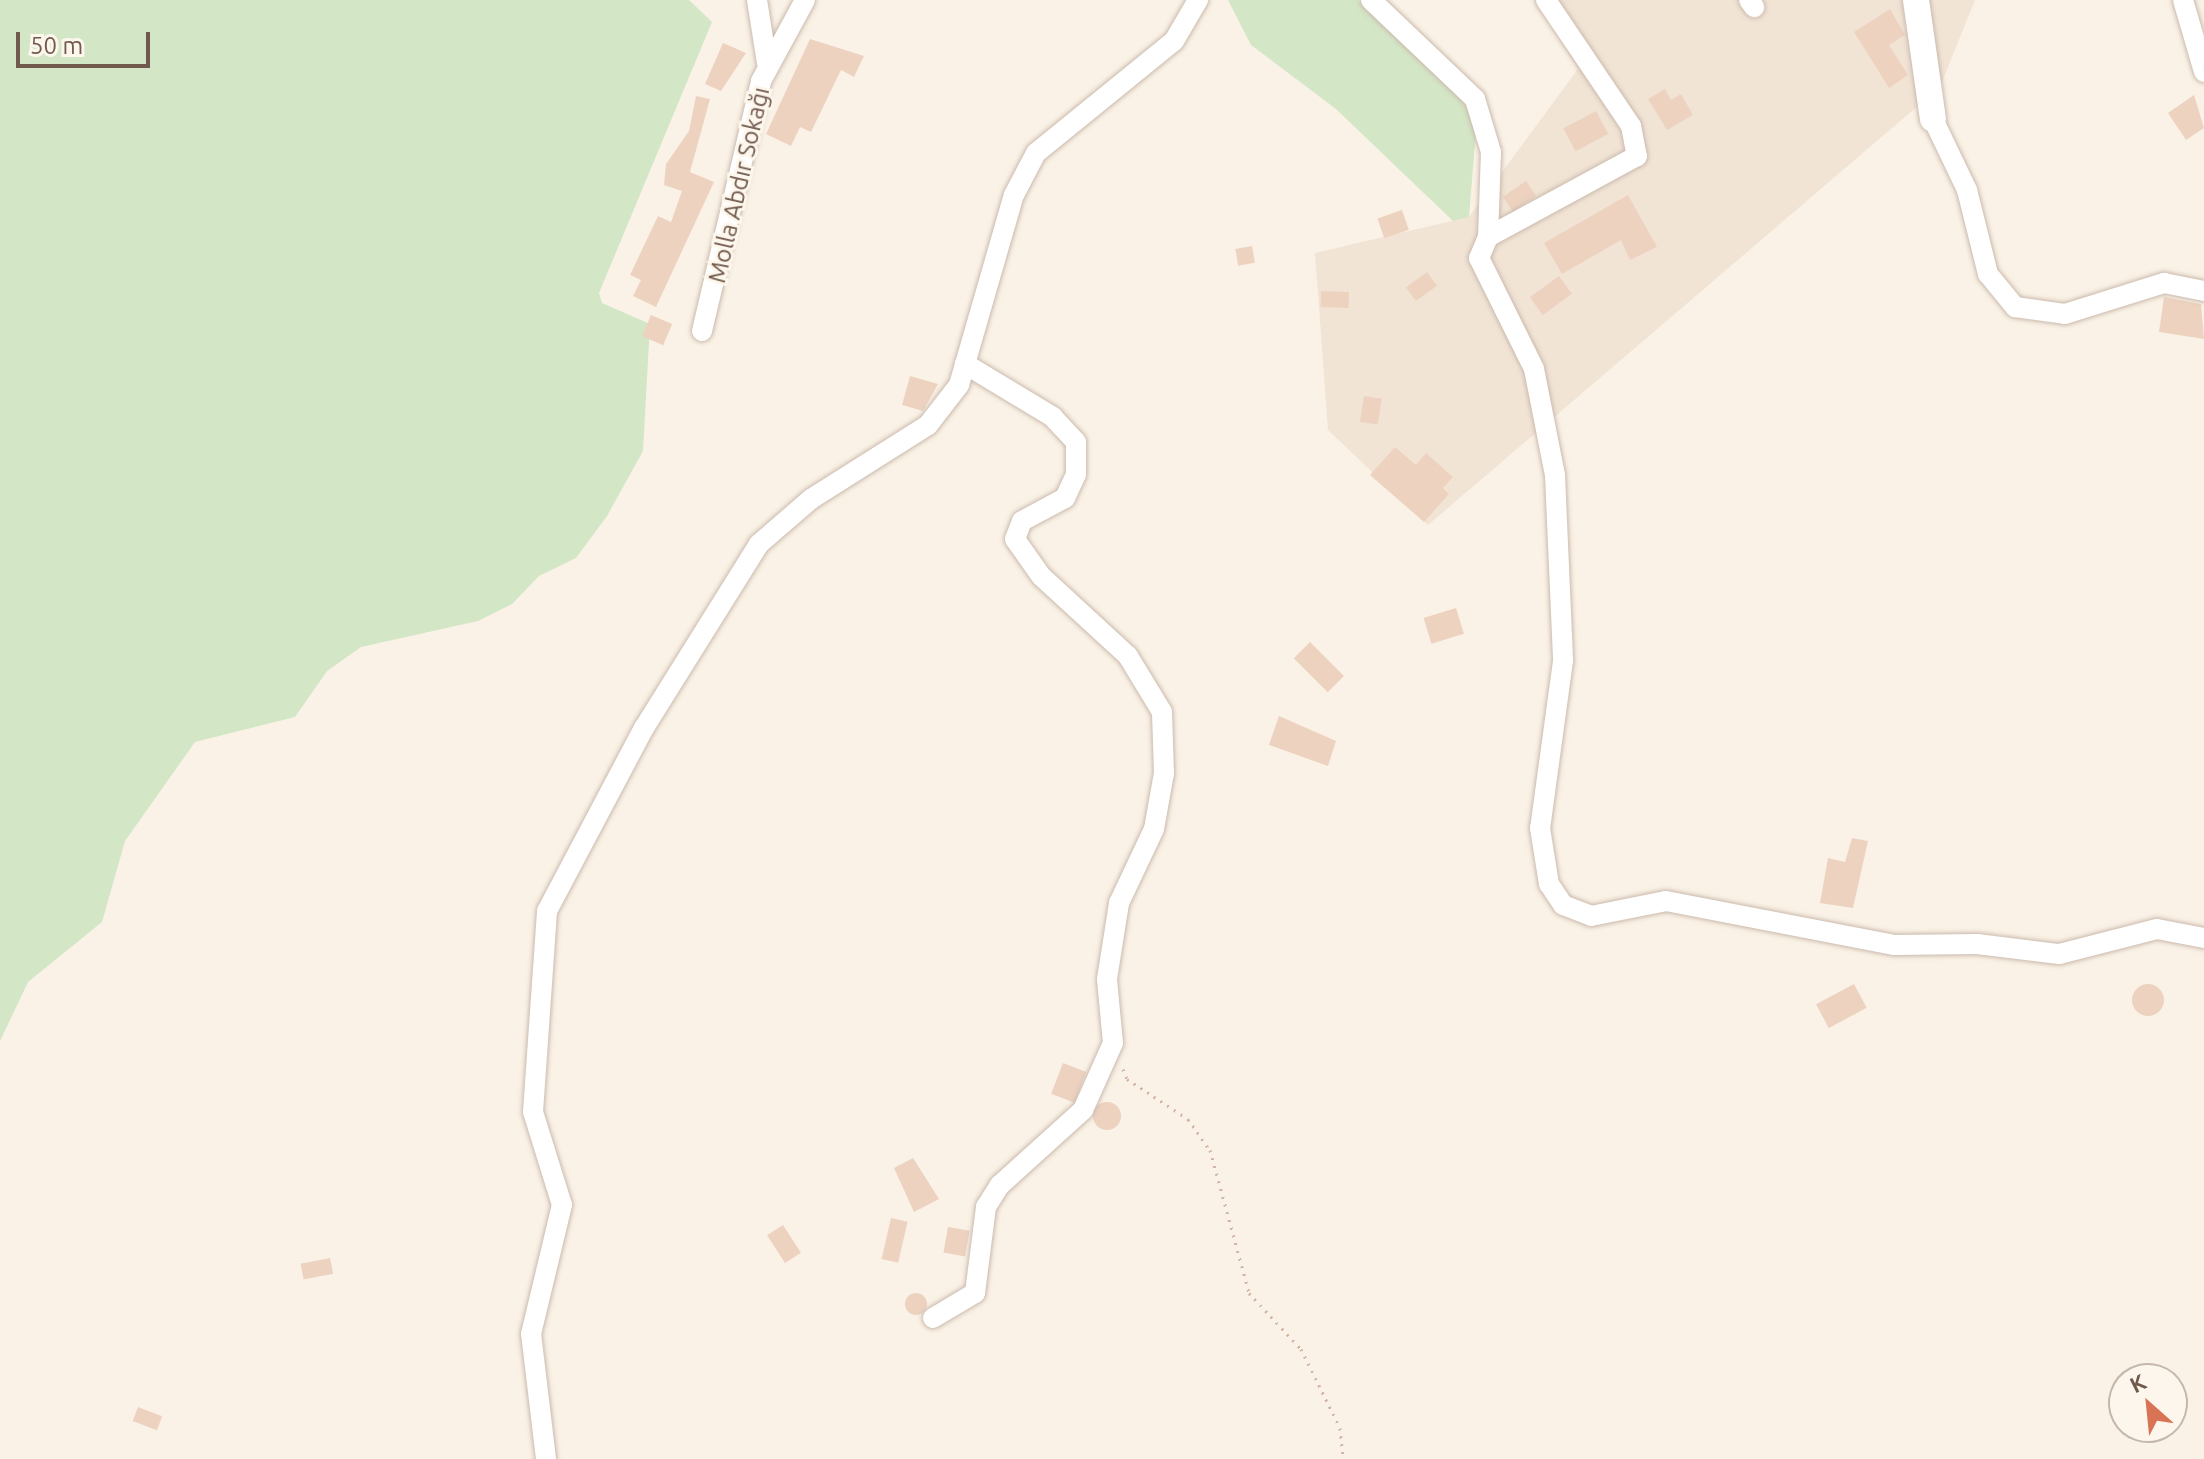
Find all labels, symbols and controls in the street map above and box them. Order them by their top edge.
scale bar [20,16,154,66]
text: 50 m [30,32,83,59]
street label: Molla Abdır Sokağı [702,84,776,286]
north arrow [2108,1363,2188,1443]
text: K [2126,1368,2150,1397]

